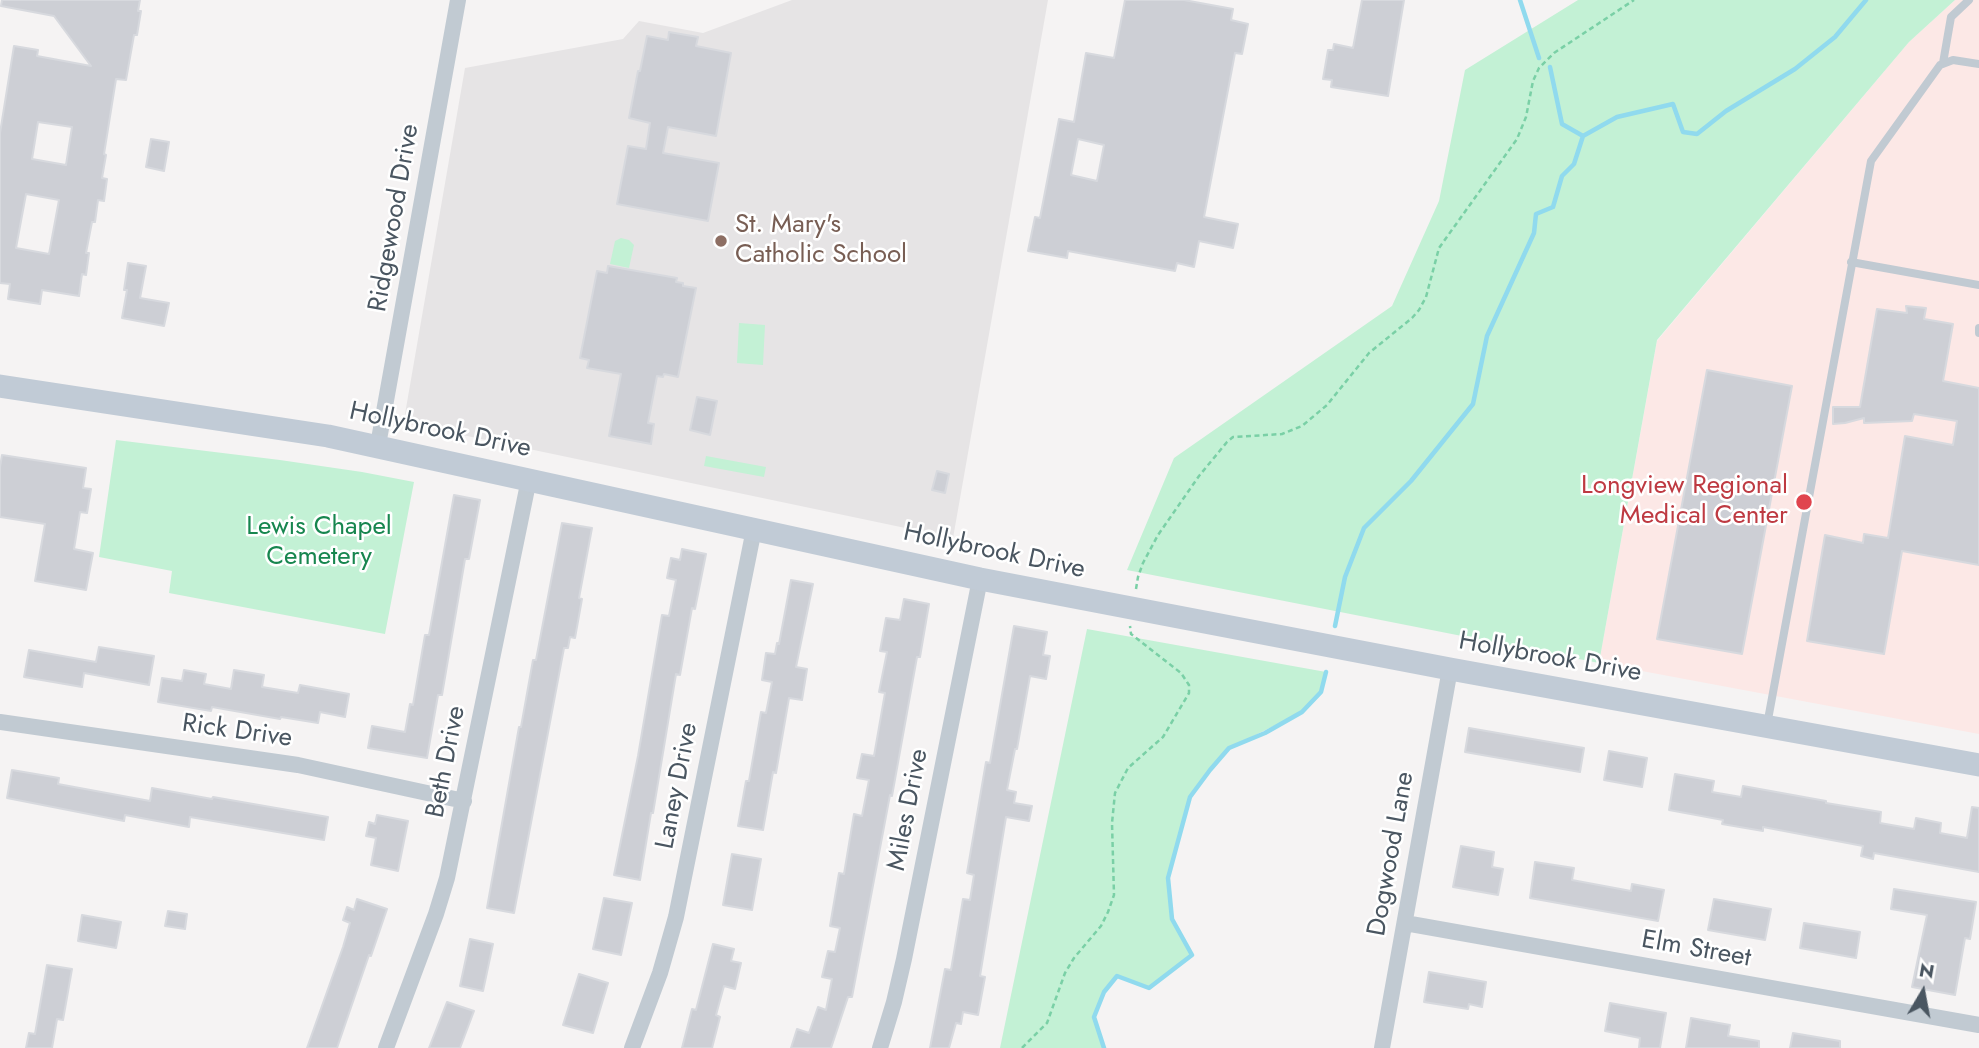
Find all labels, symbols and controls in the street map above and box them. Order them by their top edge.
street label: Ridgewood Drive [363,122,427,314]
place label: St. Mary's Catholic School [735,210,907,272]
marker: St. Mary's Catholic School [713,233,729,249]
street label: Hollybrook Drive [346,397,534,465]
place label: Longview Regional Medical Center [1581,471,1788,532]
marker: Longview Regional Medical Center [1794,492,1814,512]
park label: Lewis Chapel Cemetery [246,512,392,574]
street label: Hollybrook Drive [900,518,1088,586]
street label: Hollybrook Drive [1456,627,1644,689]
street label: Beth Drive [421,703,473,821]
street label: Rick Drive [180,709,294,755]
street label: Laney Drive [650,720,706,852]
street label: Miles Drive [882,747,936,873]
street label: Dogwood Lane [1362,769,1422,939]
street label: Elm Street [1639,925,1753,975]
text: N [1917,956,1937,985]
north arrow [1888,957,1958,1027]

